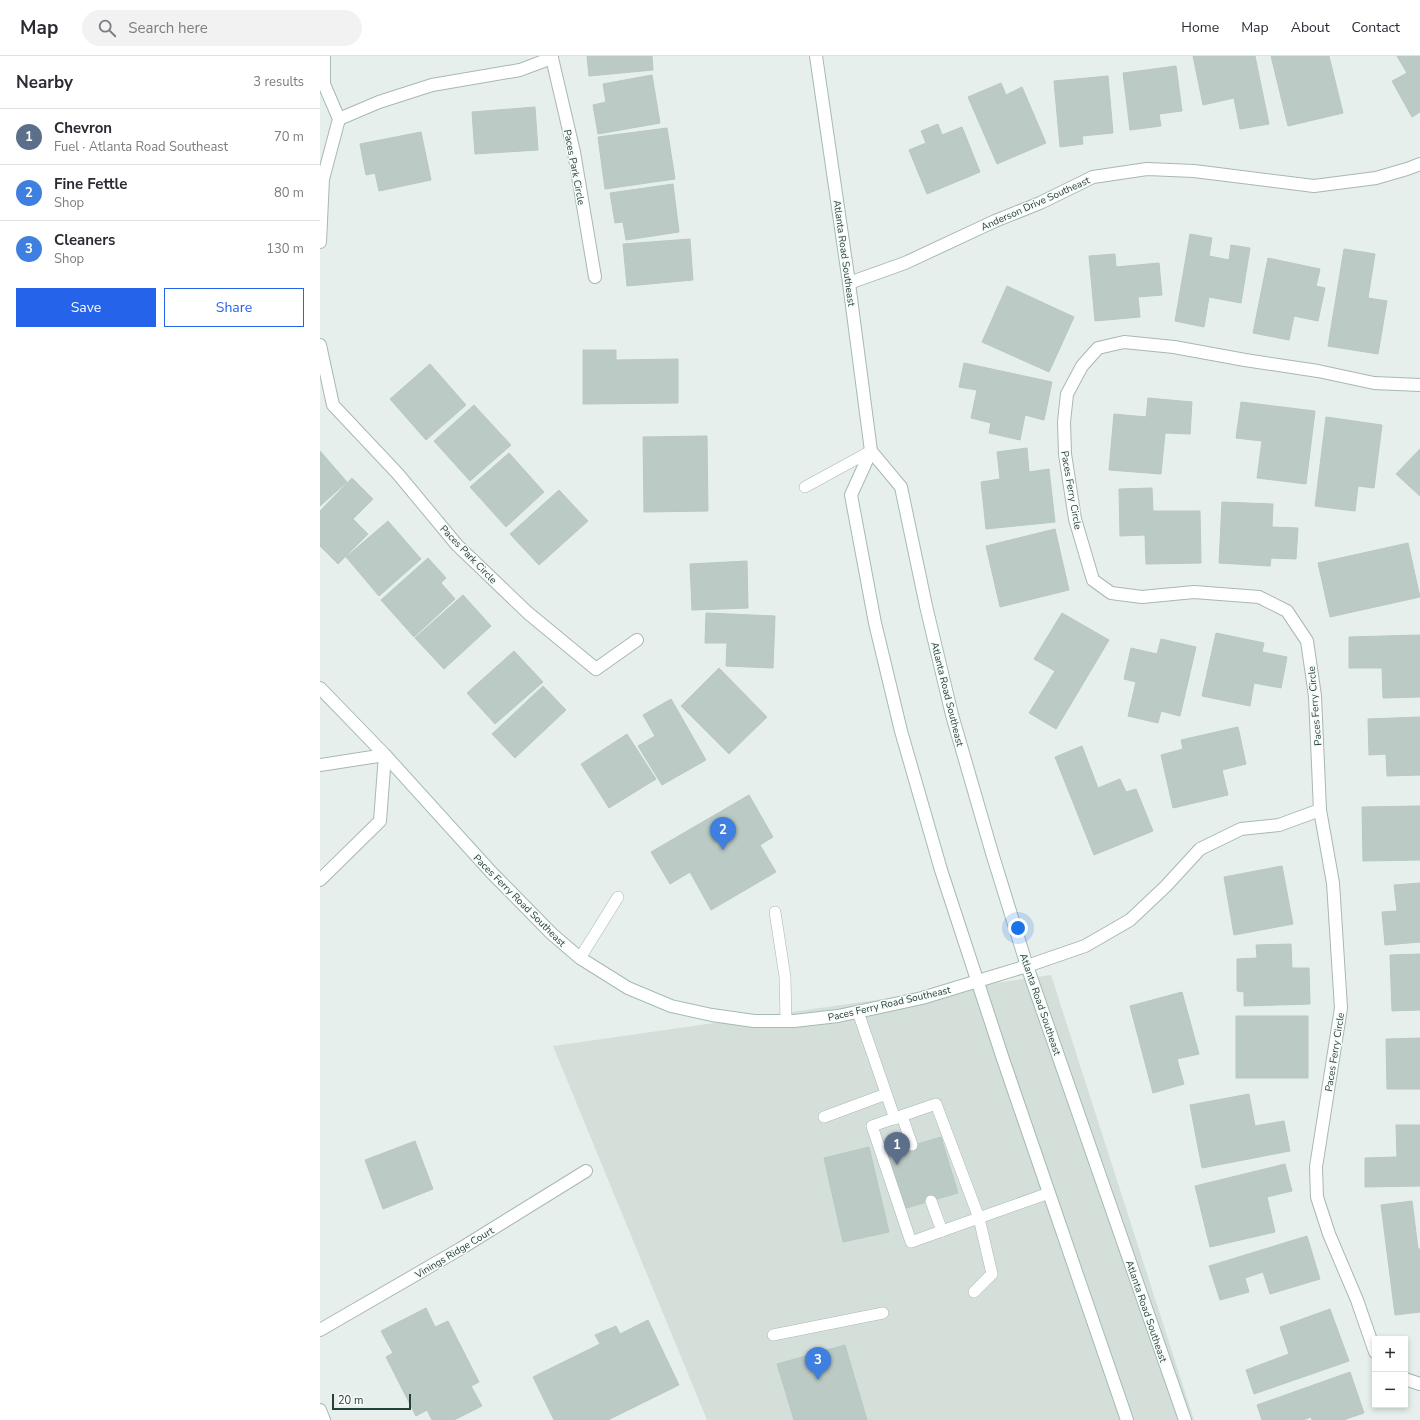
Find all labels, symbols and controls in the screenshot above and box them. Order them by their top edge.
search box [82,10,362,46]
text: Map [20,15,58,41]
icon: search [96,17,118,39]
text: Search here [128,18,208,38]
text: Home [1181,18,1219,37]
text: Map [1241,18,1269,37]
text: About [1291,18,1330,37]
text: Contact [1352,18,1400,37]
text: Nearby [16,71,73,94]
text: 3 results [253,73,304,91]
text: Chevron [54,118,112,138]
text: 1 [25,128,33,146]
text: 70 m [274,128,304,146]
street label: Paces Park Circle [560,128,588,206]
text: Fuel · Atlanta Road Southeast [54,138,228,156]
street label: Anderson Drive Southeast [979,173,1093,234]
text: Fine Fettle [54,174,127,194]
text: 2 [25,184,33,202]
text: 80 m [274,184,304,202]
text: Shop [54,194,84,212]
street label: Atlanta Road Southeast [830,199,858,308]
text: Cleaners [54,230,115,250]
text: 3 [25,240,33,258]
text: 130 m [266,240,304,258]
text: Shop [54,250,84,268]
button: Save [16,288,156,327]
button: Share [164,288,304,327]
street label: Paces Ferry Circle [1057,450,1085,531]
street label: Paces Park Circle [437,522,500,587]
street label: Atlanta Road Southeast [927,641,967,748]
street label: Paces Ferry Circle [1305,666,1325,746]
pin: 2 [710,817,736,850]
street label: Paces Ferry Road Southeast [470,851,569,950]
your location [1008,918,1028,938]
street label: Atlanta Road Southeast [1016,951,1064,1058]
street label: Paces Ferry Road Southeast [826,983,952,1025]
street label: Paces Ferry Circle [1322,1012,1348,1093]
pin: 1 [884,1132,910,1165]
street label: Vinings Ridge Court [412,1224,497,1282]
street label: Atlanta Road Southeast [1122,1258,1170,1365]
map controls [1372,1336,1408,1408]
button: + [1372,1336,1408,1372]
pin: 3 [805,1347,831,1380]
button: − [1372,1372,1408,1408]
scale bar [332,1392,411,1411]
text: 20 m [338,1393,363,1408]

